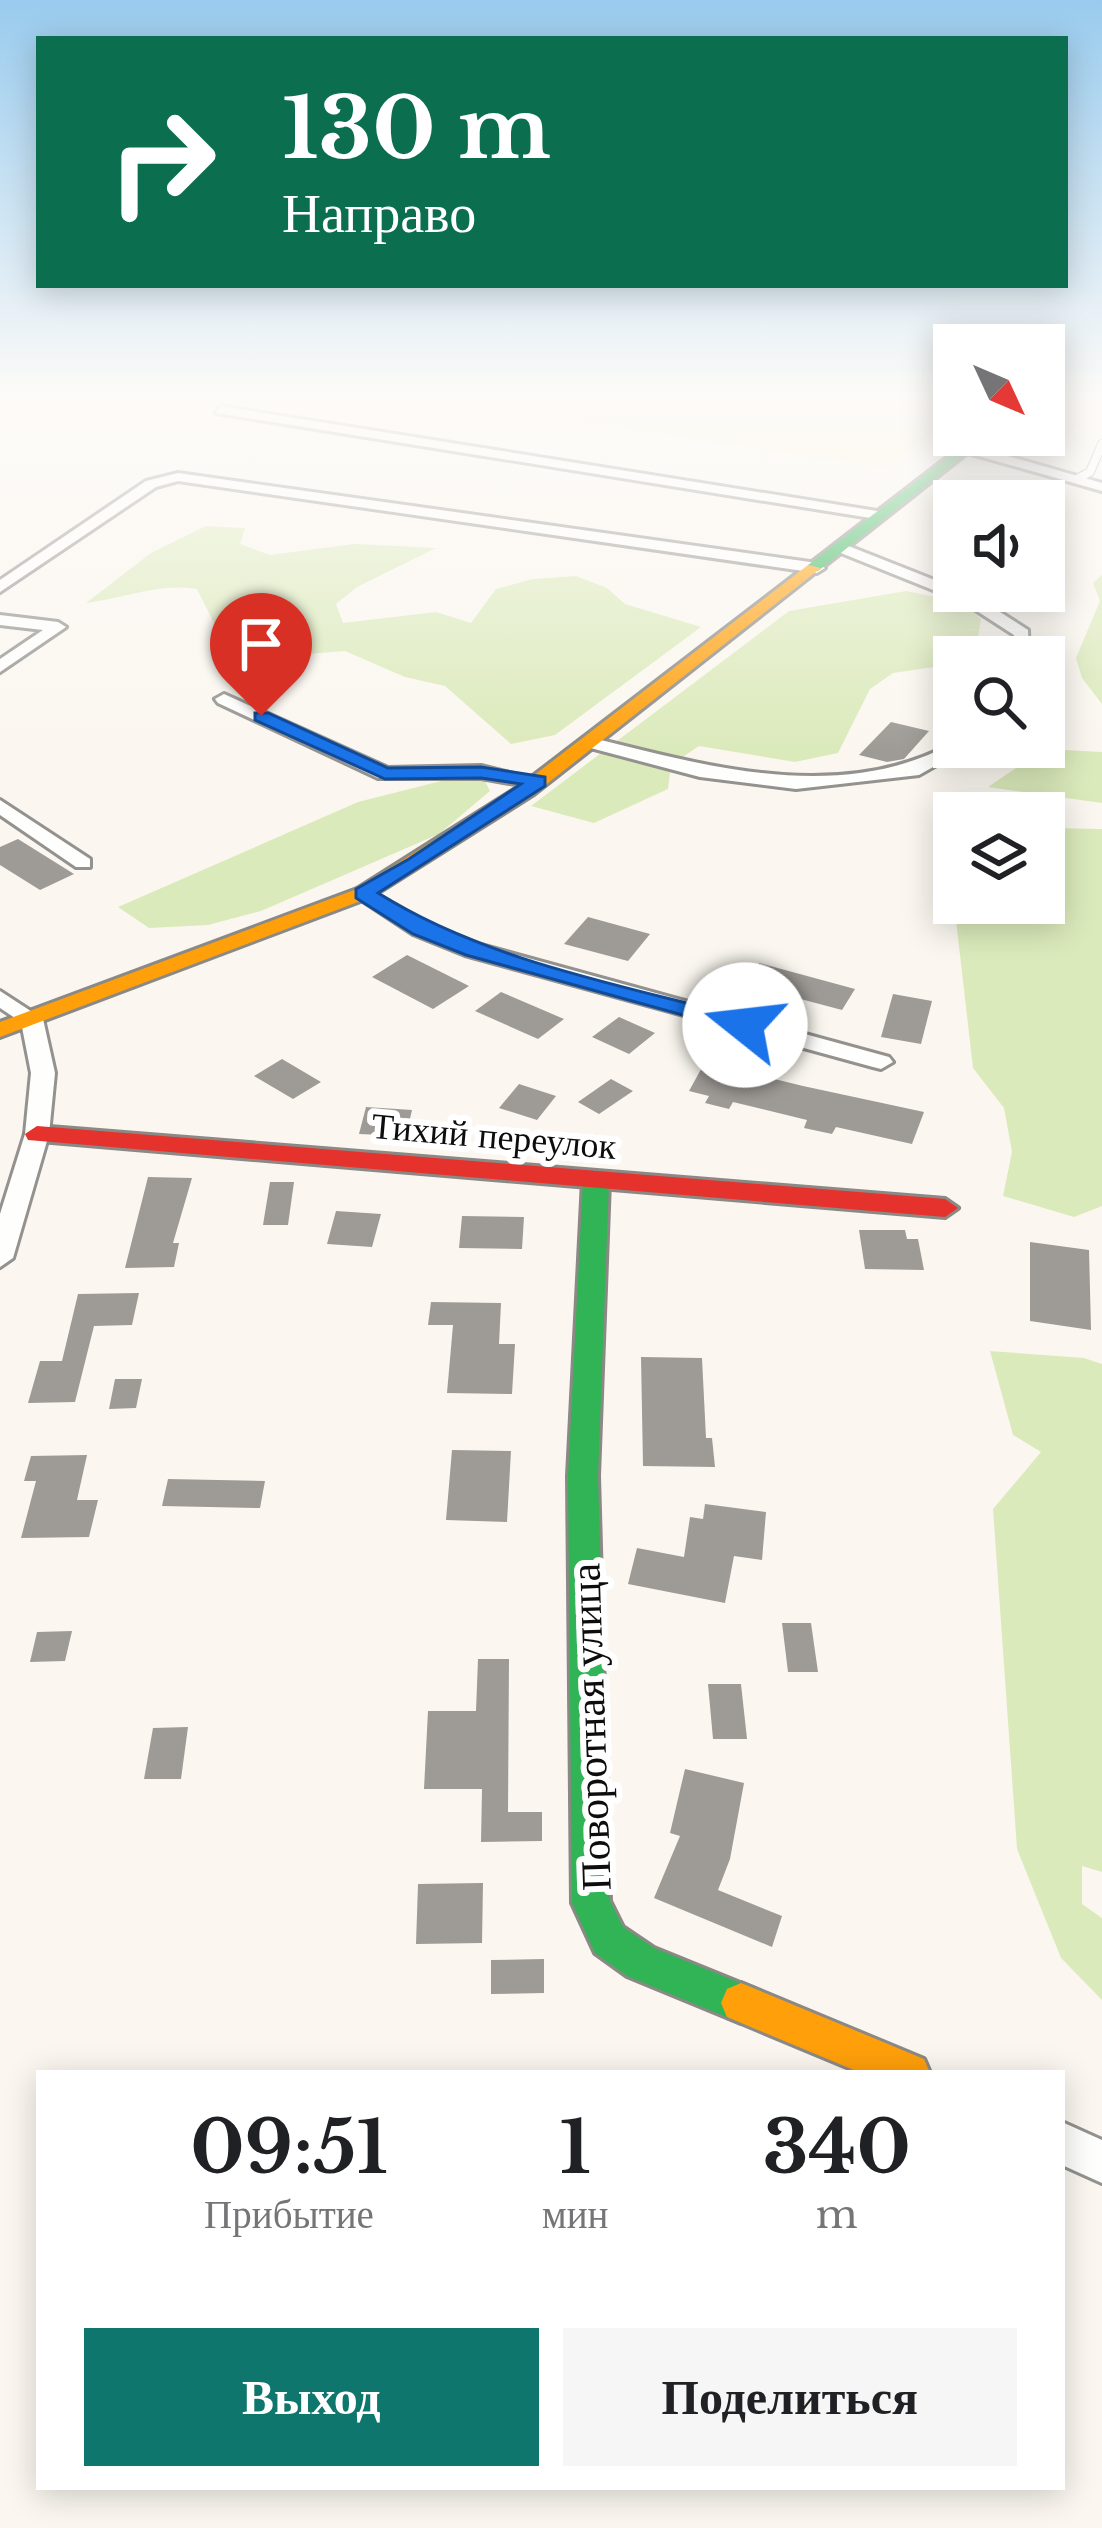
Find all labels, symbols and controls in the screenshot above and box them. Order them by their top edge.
text: 130 m [282,77,551,181]
icon: right [84,84,240,240]
text: Направо [282,180,476,247]
north arrow [933,324,1065,456]
map controls [933,324,1065,924]
button: sound [933,480,1065,612]
pin [210,593,312,716]
icon: arrive [228,611,294,677]
button: search [933,636,1065,768]
button: layers [933,792,1065,924]
position arrow [682,962,808,1088]
street label: Тихий переулок [370,1103,619,1169]
street label: Поворотная улица [558,1562,622,1892]
text: 09:51 [190,2103,388,2192]
text: 1 [560,2103,591,2192]
text: 340 [763,2103,911,2192]
text: Прибытие [204,2190,374,2239]
text: мин [542,2190,608,2239]
text: m [816,2190,858,2239]
button: Выход [84,2328,539,2466]
button: Поделиться [563,2328,1017,2466]

